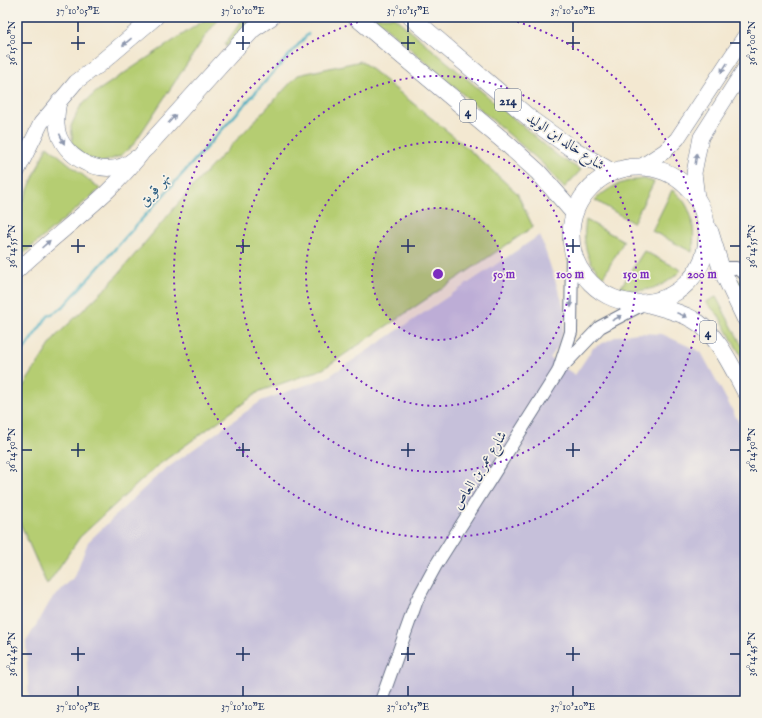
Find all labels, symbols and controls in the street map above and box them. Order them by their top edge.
text: 37°10'05"E [56,5,100,18]
text: 37°10'10"E [221,5,265,18]
text: 37°10'15"E [387,5,429,18]
text: 37°10'20"E [551,5,595,18]
text: 36°15'00"N [6,20,19,65]
text: 36°15'00"N [746,20,759,65]
one-way arrow [121,37,132,46]
one-way arrow [720,63,728,74]
road number: 214 [495,89,521,111]
road number: 4 [460,100,476,122]
street label: شارع خالد ابن الوليد [522,109,608,176]
one-way arrow [167,114,176,124]
one-way arrow [58,133,65,145]
one-way arrow [693,153,699,165]
water label: نهر قويق [134,168,175,210]
text: 36°14'55"N [6,224,19,268]
text: 36°14'55"N [746,224,759,268]
one-way arrow [40,240,51,249]
centre of rings [431,267,445,281]
text: 50 m [493,267,516,282]
text: 100 m [556,267,585,282]
text: 150 m [623,267,650,282]
text: 200 m [687,267,717,282]
one-way arrow [568,296,574,309]
one-way arrow [677,312,689,318]
one-way arrow [611,315,623,321]
road number: 4 [700,321,716,343]
text: 36°14'50"N [6,427,19,472]
text: 36°14'50"N [746,427,759,472]
street label: شارع عمر بن العاص [449,428,513,514]
text: 36°14'45"N [6,631,19,676]
text: 36°14'45"N [746,631,759,676]
text: 37°10'05"E [56,701,100,714]
text: 37°10'10"E [221,701,265,714]
text: 37°10'15"E [387,701,429,714]
text: 37°10'20"E [551,701,595,714]

